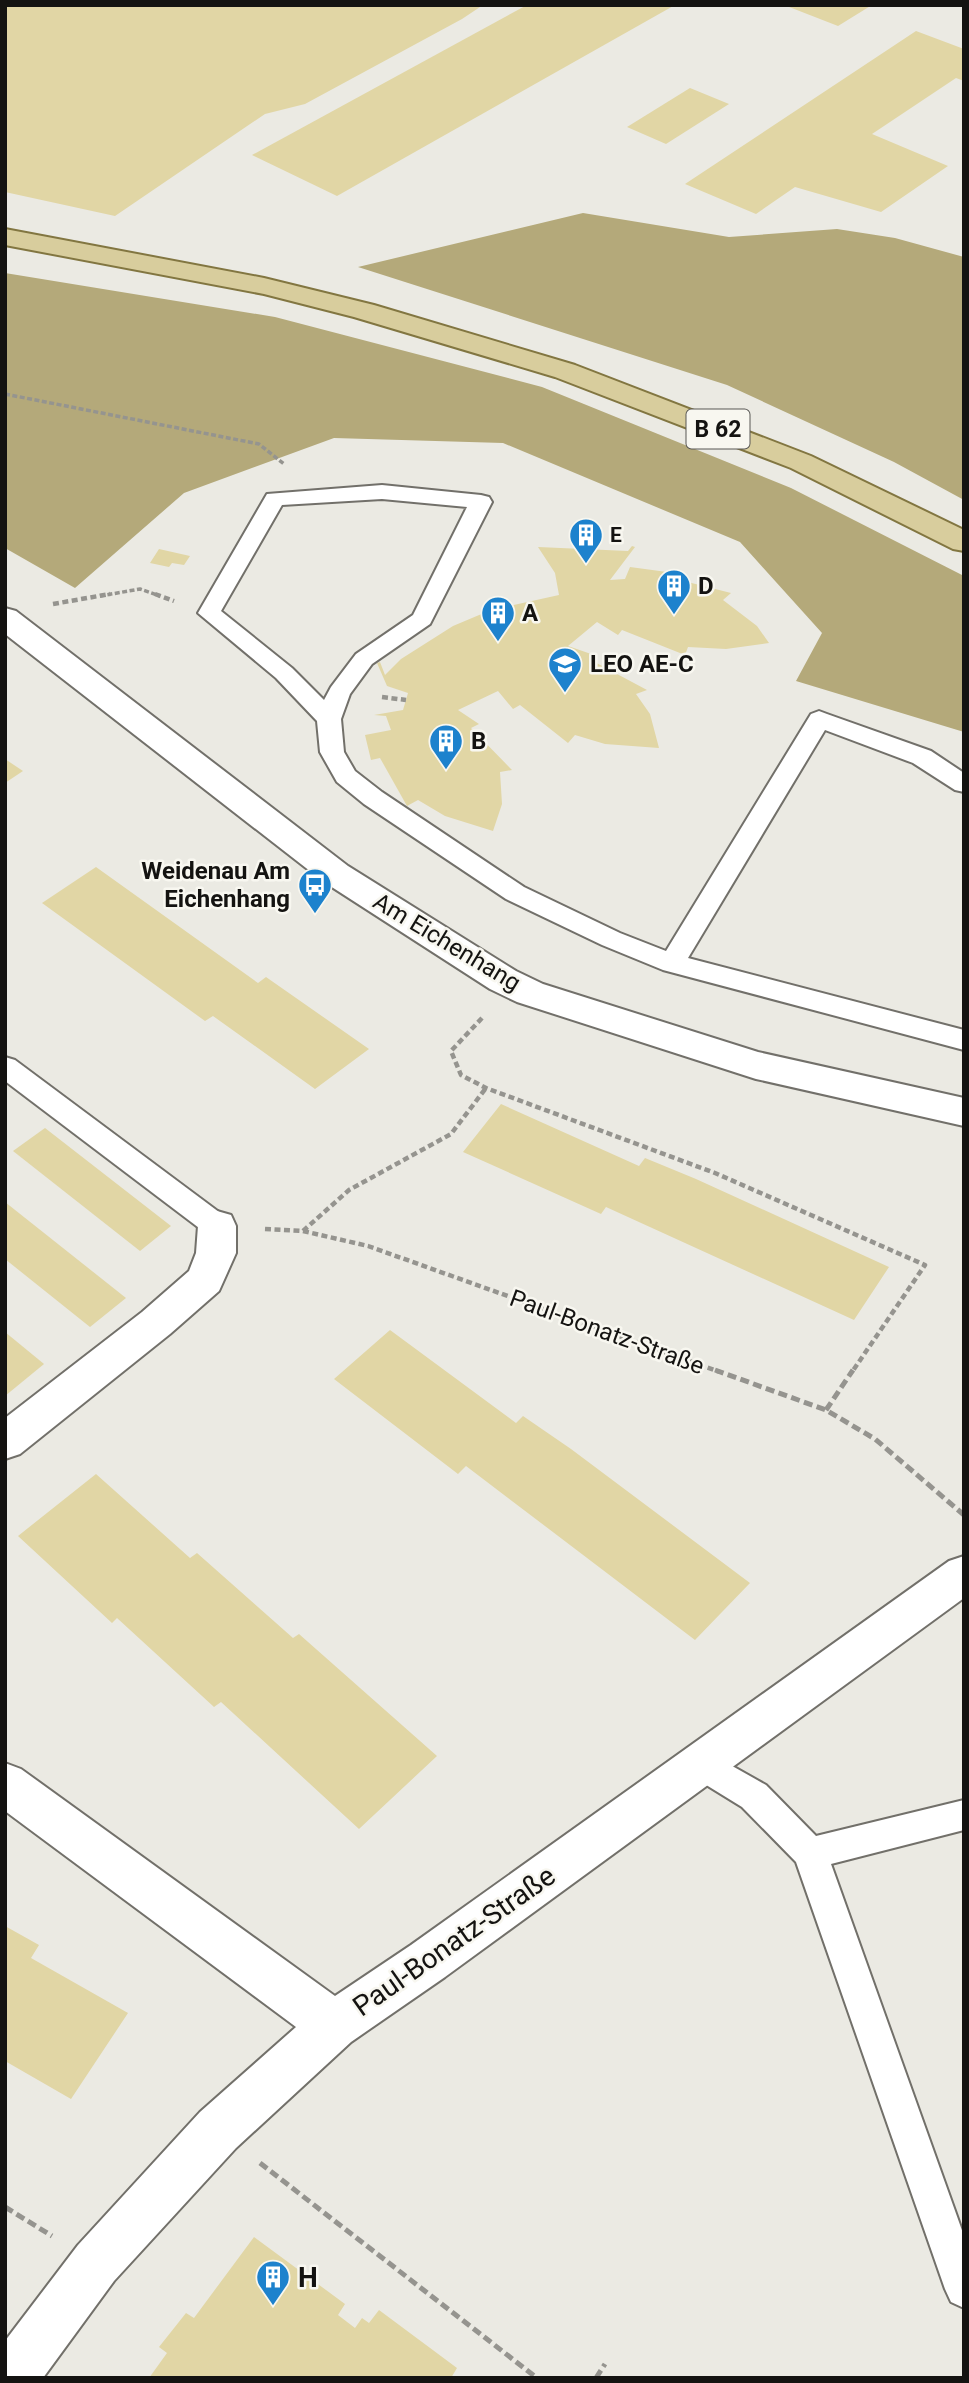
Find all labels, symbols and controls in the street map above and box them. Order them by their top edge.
road number: B 62 [686,410,750,448]
building icon: E [567,516,605,565]
place label: E [610,523,622,547]
building icon: D [655,567,693,616]
place label: D [698,572,714,600]
building icon: A [479,594,517,643]
place label: A [522,599,539,627]
school or university icon: LEO AE-C [546,645,584,694]
place label: LEO AE-C [590,650,694,678]
building icon: B [427,722,465,771]
place label: B [471,727,486,755]
place label: Weidenau Am Eichenhang [141,857,290,913]
bus stop icon: Weidenau Am Eichenhang [296,866,334,915]
street label: Am Eichenhang [368,887,526,997]
street label: Paul-Bonatz-Straße [506,1284,708,1380]
street label: Paul-Bonatz-Straße [347,1859,561,2023]
building icon: H [254,2258,292,2307]
place label: H [298,2261,318,2294]

